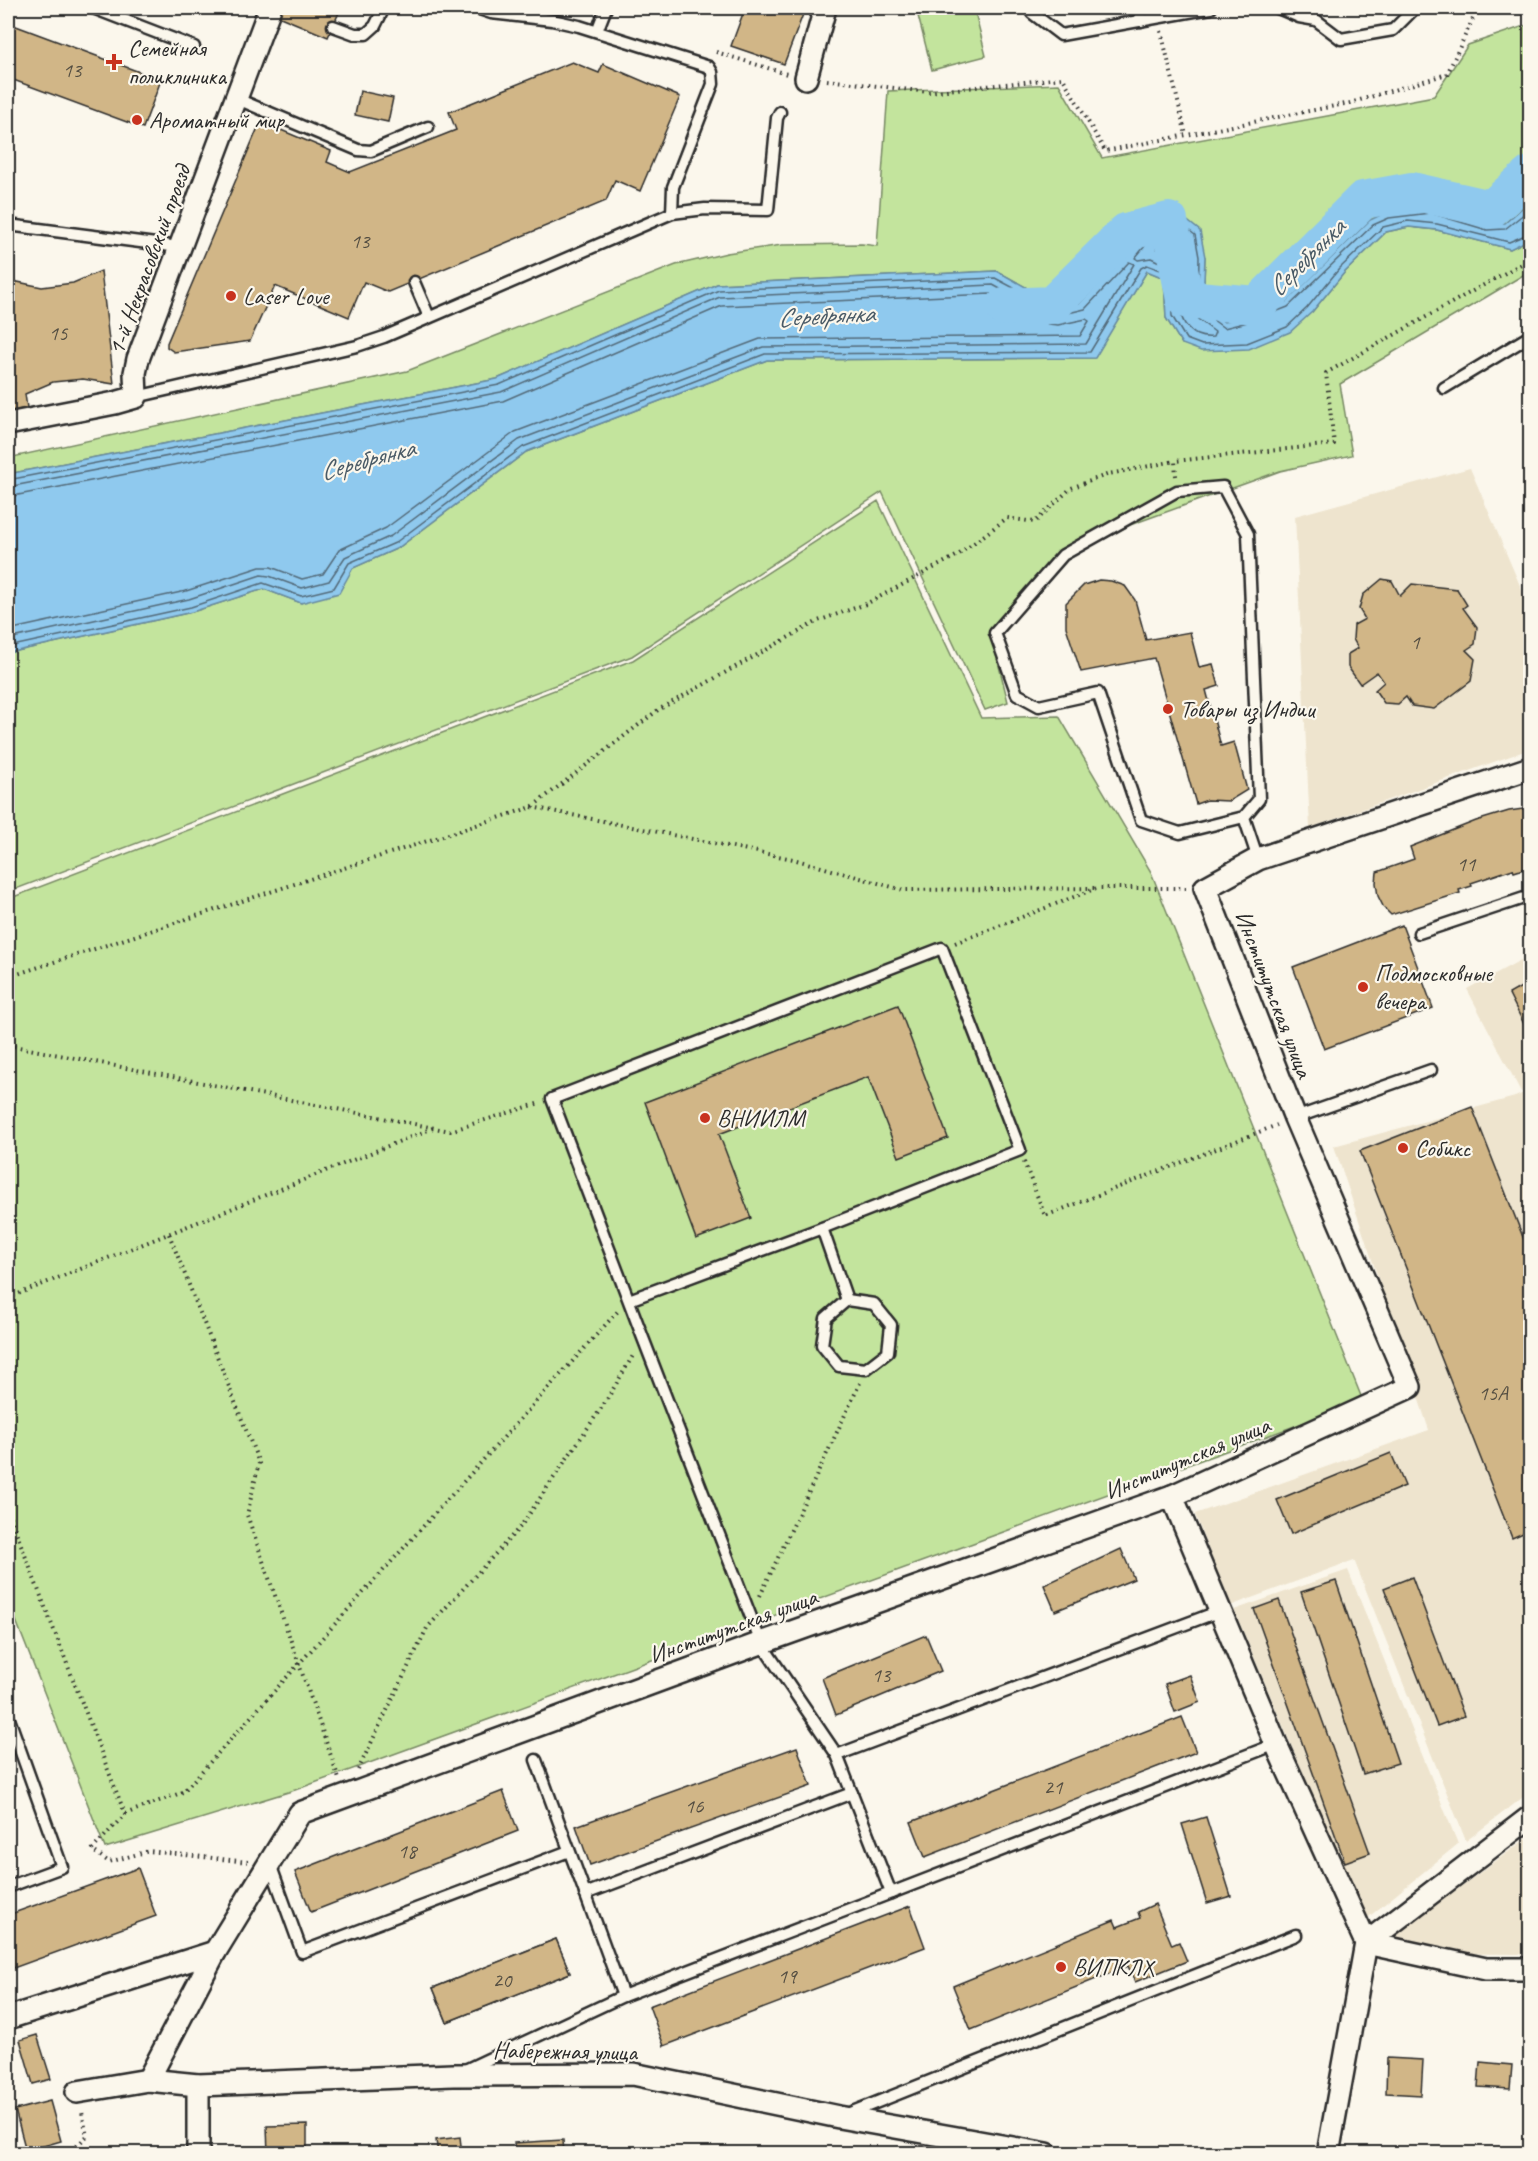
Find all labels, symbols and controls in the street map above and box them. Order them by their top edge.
place label: Семейная поликлиника [128,33,227,91]
marker: Семейная поликлиника [105,53,123,71]
house number: 13 [63,57,83,83]
place label: Ароматный мир [149,105,286,135]
marker: Ароматный мир [130,113,144,127]
street label: 1-й Некрасовский проезд [101,159,198,359]
water label: Серебрянка [1261,210,1354,303]
house number: 13 [351,228,371,254]
place label: Laser Love [243,281,331,311]
marker: Laser Love [224,289,238,303]
water label: Серебрянка [777,296,878,335]
house number: 15 [49,320,69,346]
water label: Серебрянка [316,430,421,488]
house number: 1 [1410,629,1421,655]
place label: Товары из Индии [1180,694,1317,725]
marker: Товары из Индии [1161,702,1175,716]
house number: 11 [1457,851,1477,877]
street label: Институтская улица [1228,906,1320,1083]
place label: Подмосковные вечера [1375,958,1494,1016]
marker: Подмосковные вечера [1356,980,1370,994]
place label: ВНИИЛМ [717,1103,807,1133]
marker: ВНИИЛМ [698,1111,712,1125]
place label: Собикс [1415,1133,1471,1163]
marker: Собикс [1396,1141,1410,1155]
house number: 15А [1478,1380,1509,1406]
street label: Институтская улица [1100,1409,1276,1506]
street label: Институтская улица [645,1581,823,1670]
house number: 13 [872,1662,892,1688]
house number: 21 [1044,1774,1064,1800]
house number: 16 [685,1793,704,1819]
house number: 18 [398,1838,419,1864]
place label: ВИПКЛХ [1073,1952,1156,1982]
marker: ВИПКЛХ [1054,1960,1068,1974]
house number: 19 [778,1963,798,1989]
house number: 20 [493,1967,513,1993]
street label: Набережная улица [493,2035,639,2067]

